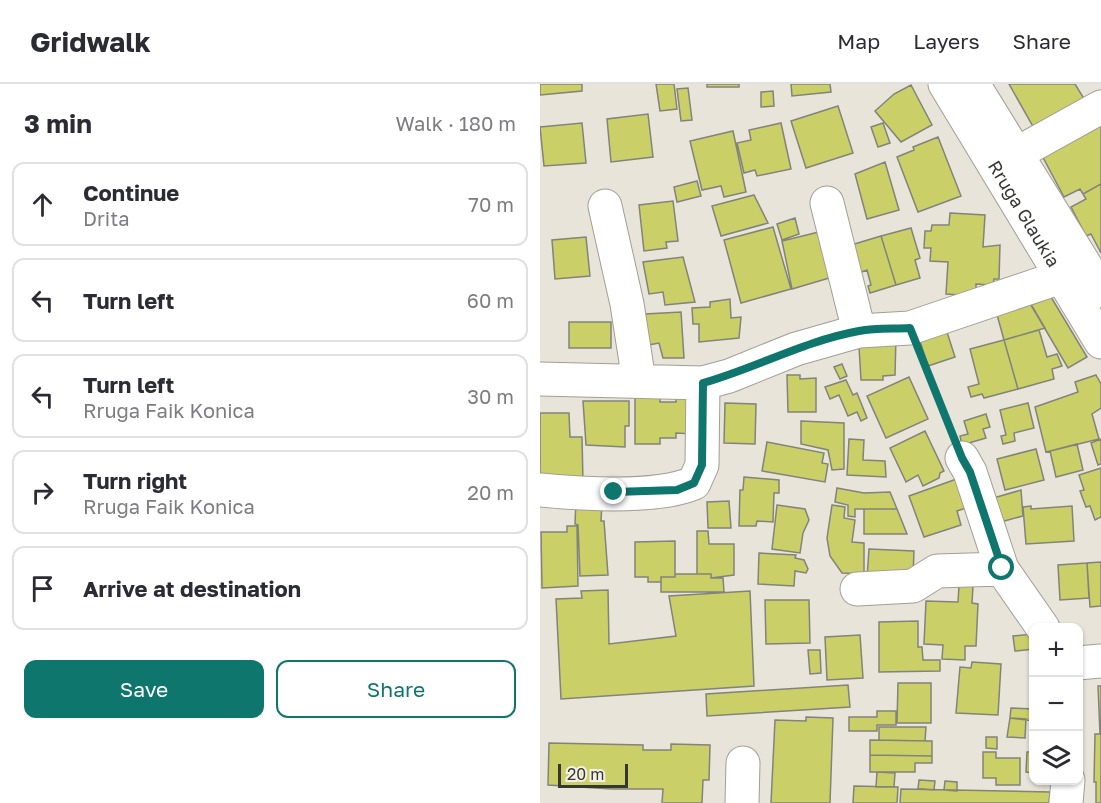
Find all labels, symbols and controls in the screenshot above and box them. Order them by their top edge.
text: Gridwalk [30,25,151,58]
text: Map [837,28,880,54]
text: Layers [913,28,980,54]
text: Share [1013,28,1071,54]
text: 3 min [24,108,92,139]
text: Walk · 180 m [396,111,516,135]
street label: Rruga Glaukia [984,156,1065,271]
text: Continue [83,179,179,206]
icon: ahead [26,188,59,221]
text: 70 m [468,192,514,216]
text: Drita [83,206,129,230]
icon: left [26,284,59,317]
text: Turn left [83,287,174,314]
text: 60 m [467,288,514,312]
text: Turn left [83,371,174,398]
icon: left [26,380,59,413]
text: 30 m [467,384,514,408]
text: Rruga Faik Konica [83,398,255,422]
text: Turn right [83,467,187,494]
icon: right [26,476,59,509]
route end [600,478,626,504]
text: 20 m [467,480,514,504]
text: Rruga Faik Konica [83,494,255,518]
route start [988,554,1014,580]
icon: arrive [26,572,59,605]
text: Arrive at destination [83,575,301,602]
map controls [1029,623,1083,785]
button: + [1029,623,1083,677]
button: Save [24,660,264,718]
button: Share [276,660,516,718]
button: − [1029,677,1083,731]
button: layers [1029,731,1083,785]
scale bar [558,761,628,788]
text: 20 m [567,764,604,784]

